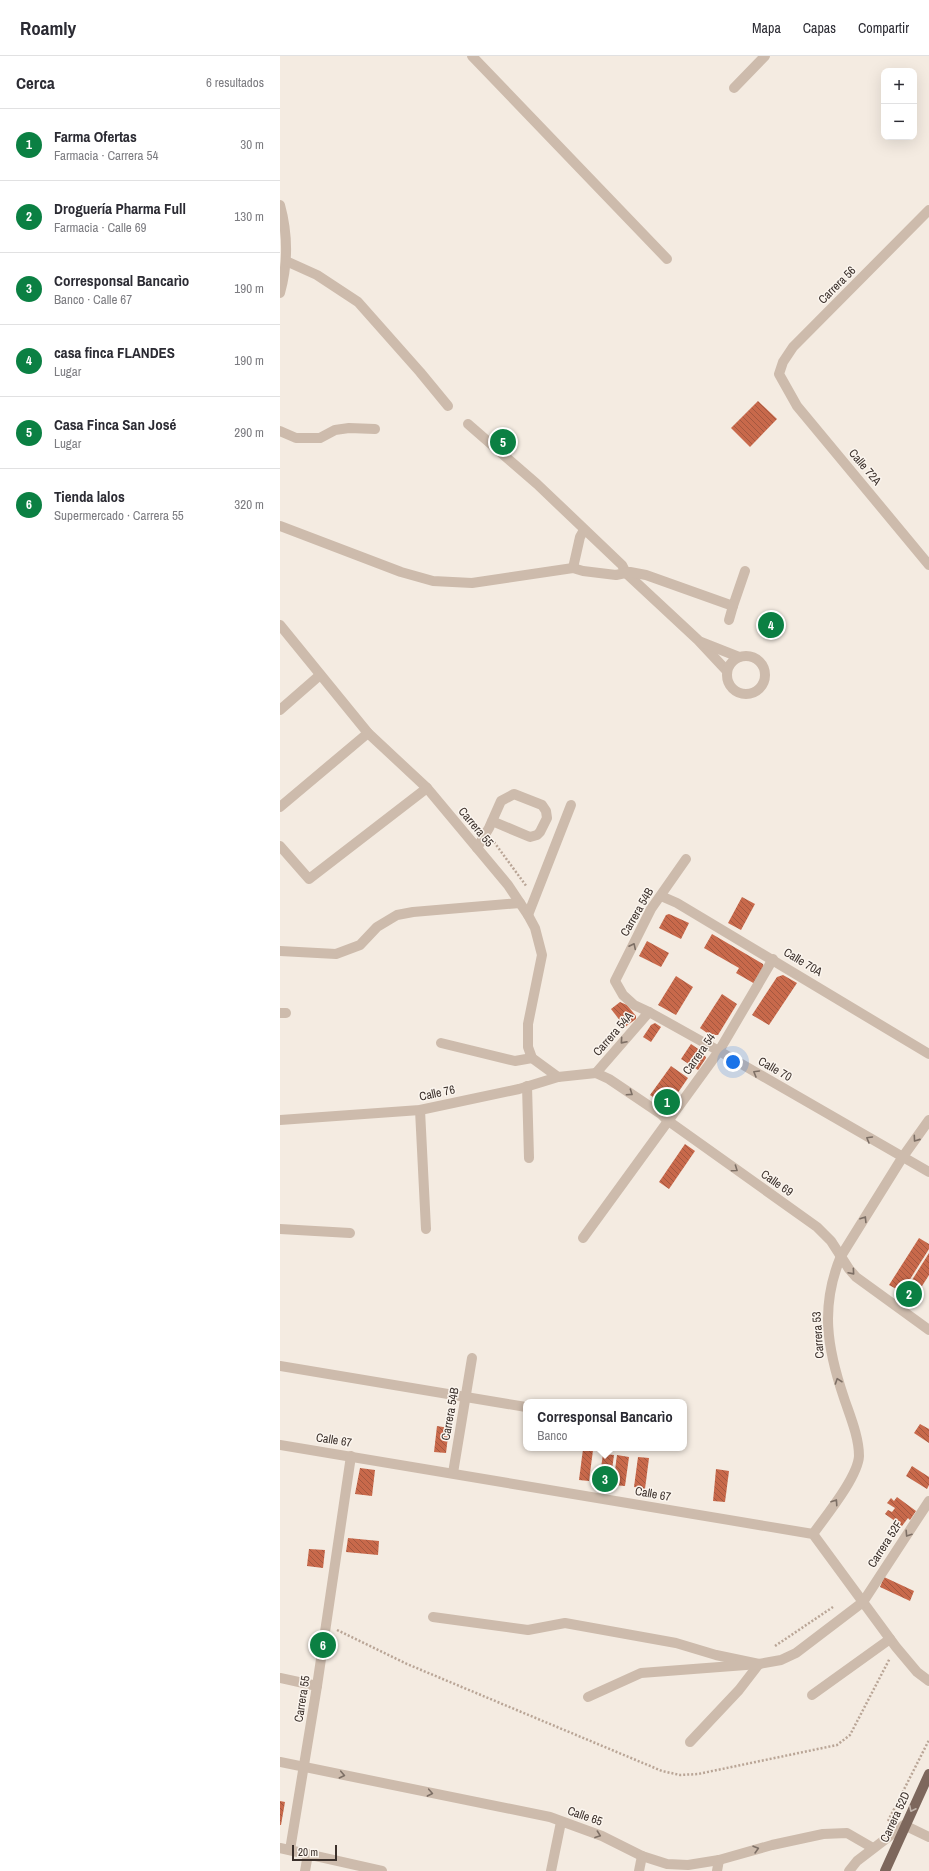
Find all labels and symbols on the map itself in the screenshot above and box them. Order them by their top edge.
street label: Carrera 56 [815,263,859,307]
pin: 5 [490,427,516,457]
street label: Calle 72A [845,446,885,489]
pin: 4 [758,610,784,640]
street label: Carrera 55 [455,804,498,851]
street label: Carrera 54B [617,884,658,939]
one-way arrow [628,943,636,950]
street label: Calle 70A [781,944,826,980]
street label: Carrera 54A [589,1008,637,1059]
street label: Carrera 54 [679,1030,719,1078]
one-way arrow [621,1036,628,1044]
your location [723,1052,743,1072]
street label: Calle 70 [755,1053,795,1085]
one-way arrow [753,1071,760,1078]
street label: Calle 76 [418,1081,456,1105]
pin: 1 [654,1087,680,1117]
one-way arrow [625,1088,632,1095]
one-way arrow [914,1135,921,1142]
one-way arrow [866,1136,873,1143]
one-way arrow [731,1164,738,1172]
street label: Calle 69 [758,1166,796,1200]
one-way arrow [859,1216,867,1223]
one-way arrow [848,1267,855,1275]
pin: 2 [896,1279,922,1309]
street label: Carrera 53 [808,1311,828,1359]
one-way arrow [835,1378,843,1385]
street label: Carrera 54B [437,1386,463,1442]
street label: Calle 67 [315,1429,354,1451]
pin: 3 [592,1464,618,1494]
street label: Calle 67 [634,1483,673,1505]
one-way arrow [830,1499,838,1506]
street label: Carrera 52F [864,1517,906,1571]
one-way arrow [905,1530,912,1537]
pin: 6 [310,1630,336,1660]
street label: Carrera 55 [290,1674,314,1723]
one-way arrow [339,1770,345,1779]
one-way arrow [427,1789,433,1797]
street label: Carrera 52D [876,1789,914,1845]
street label: Calle 65 [565,1803,605,1830]
one-way arrow [909,1805,917,1812]
one-way arrow [594,1830,601,1839]
scale bar [292,1843,337,1862]
one-way arrow [753,1845,760,1854]

